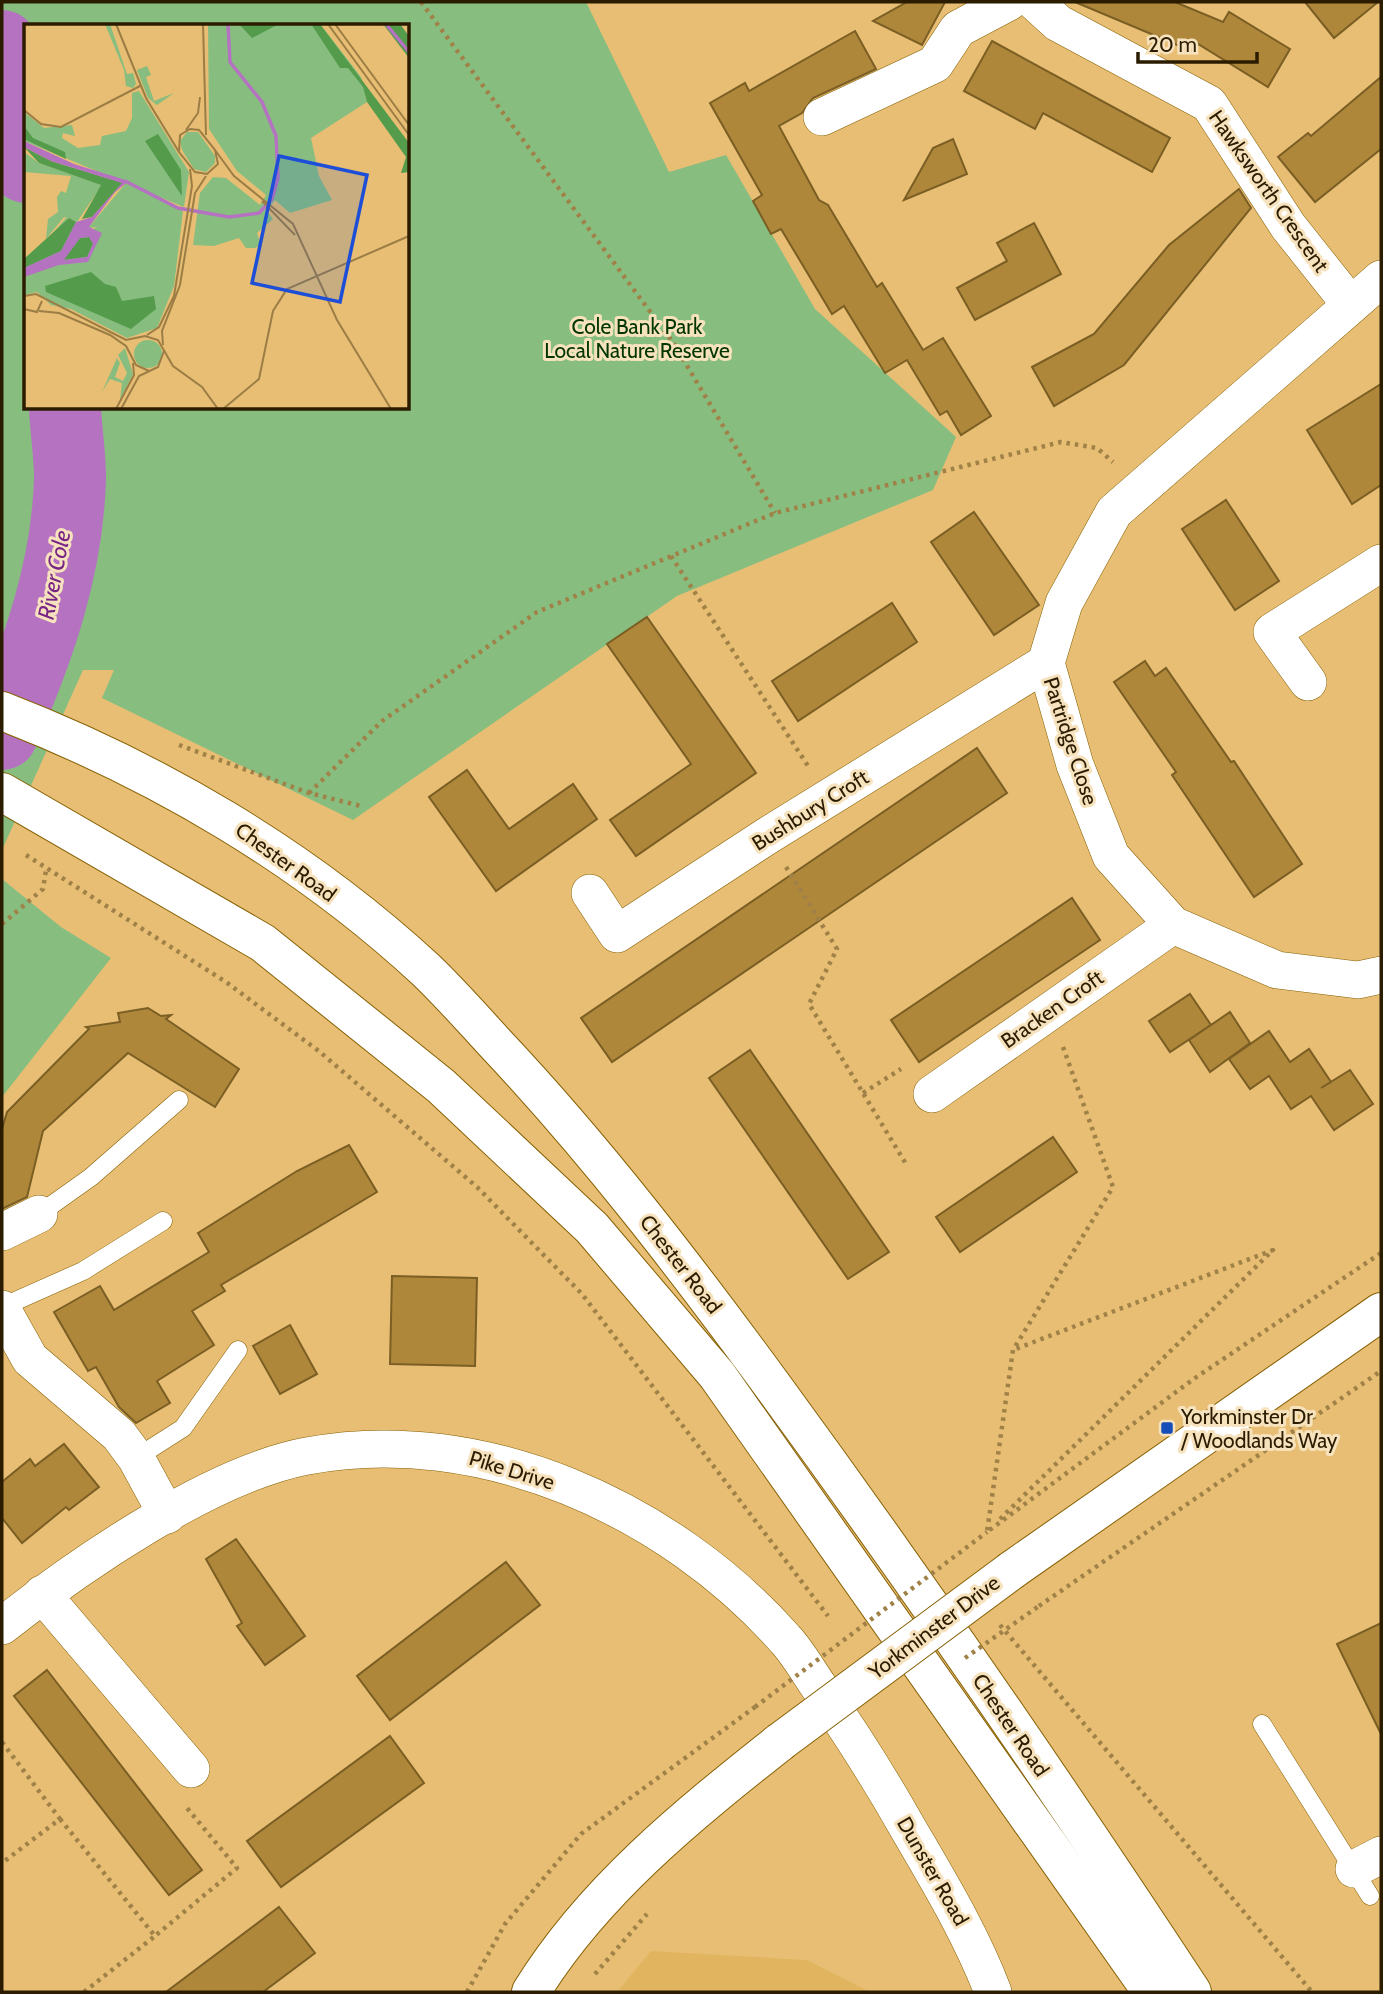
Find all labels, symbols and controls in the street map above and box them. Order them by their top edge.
scale bar [1138,21,1257,65]
inset map [24,24,410,410]
text: 20 m [1148,32,1197,57]
street label: Hawksworth Crescent [1204,105,1334,277]
park label: Cole Bank Park Local Nature Reserve [544,314,730,363]
water label: River Cole [32,528,76,622]
street label: Partridge Close [1039,674,1104,808]
street label: Bushbury Croft [747,764,873,856]
street label: Chester Road [231,817,341,907]
street label: Bracken Croft [996,965,1108,1053]
street label: Chester Road [635,1210,727,1318]
place label: Yorkminster Dr / Woodlands Way [1180,1404,1338,1453]
marker: Yorkminster Dr / Woodlands Way [1159,1420,1175,1436]
street label: Pike Drive [466,1445,558,1495]
street label: Yorkminster Drive [863,1570,1005,1685]
street label: Chester Road [968,1669,1054,1781]
street label: Dunster Road [892,1812,974,1930]

